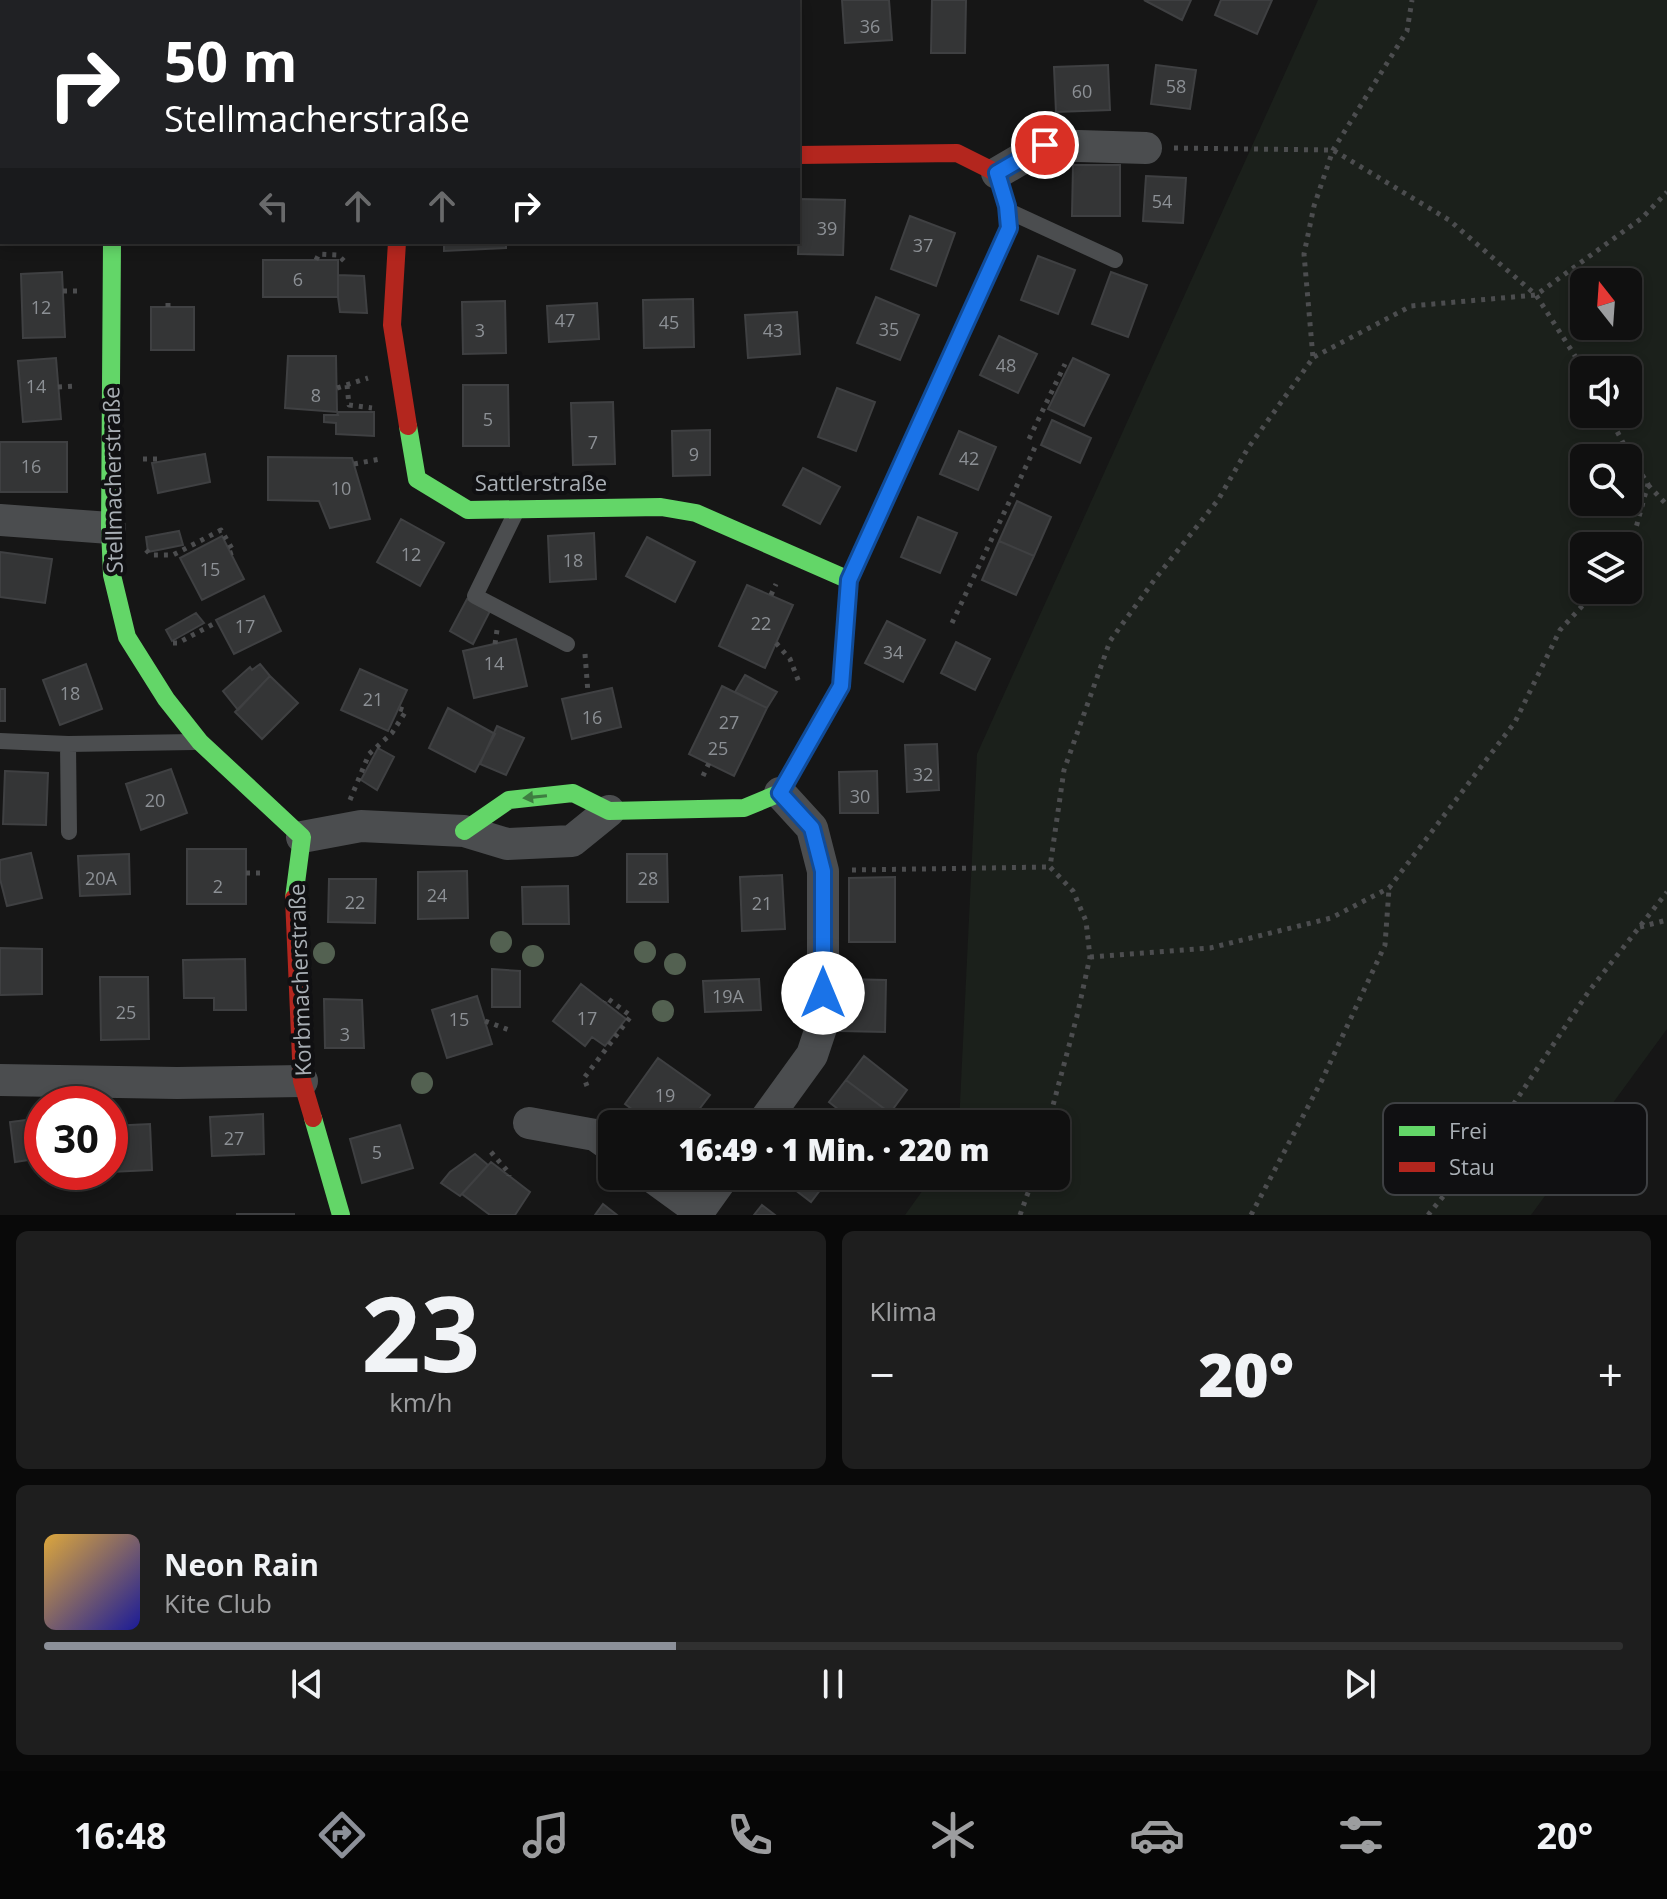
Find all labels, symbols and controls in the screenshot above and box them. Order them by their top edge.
house number: 36 [860,14,880,38]
text: 50 m [164,22,298,98]
icon: right [32,32,136,136]
house number: 58 [1166,74,1186,98]
house number: 60 [1072,79,1092,103]
text: Stellmacherstraße [164,94,470,143]
pin [1011,111,1079,179]
icon: arrive [1023,123,1067,167]
icon: left [252,184,296,228]
icon: ahead [336,184,380,228]
icon: ahead [420,184,464,228]
icon: right [504,184,548,228]
house number: 54 [1152,189,1172,213]
house number: 39 [817,216,837,240]
house number: 37 [913,233,933,257]
house number: 6 [293,267,303,291]
north arrow [1570,268,1642,340]
map controls [1570,268,1642,604]
house number: 12 [31,295,51,319]
house number: 47 [555,308,575,332]
house number: 45 [659,310,679,334]
house number: 35 [879,317,899,341]
house number: 3 [475,318,485,342]
house number: 43 [763,318,783,342]
house number: 48 [996,353,1016,377]
button: sound [1570,356,1642,428]
house number: 14 [26,374,46,398]
house number: 8 [311,383,321,407]
street label: Stellmacherstraße [95,386,129,574]
house number: 5 [483,407,493,431]
house number: 7 [588,430,598,454]
house number: 9 [689,442,699,466]
button: search [1570,444,1642,516]
house number: 42 [959,446,979,470]
house number: 16 [21,454,41,478]
street label: Sattlerstraße [475,467,607,497]
house number: 10 [331,476,351,500]
button: layers [1570,532,1642,604]
house number: 12 [401,542,421,566]
house number: 18 [563,548,583,572]
house number: 15 [200,557,220,581]
house number: 22 [751,611,771,635]
house number: 17 [235,614,255,638]
house number: 34 [883,640,903,664]
house number: 14 [484,651,504,675]
house number: 18 [60,681,80,705]
house number: 21 [363,687,383,711]
house number: 16 [582,705,602,729]
house number: 27 [719,710,739,734]
house number: 25 [708,736,728,760]
house number: 32 [913,762,933,786]
house number: 30 [850,784,870,808]
house number: 20 [145,788,165,812]
one-way arrow [522,791,547,804]
house number: 20A [85,866,118,890]
house number: 28 [638,866,658,890]
house number: 2 [213,874,223,898]
street label: Korbmacherstraße [281,883,317,1077]
house number: 24 [427,883,447,907]
house number: 22 [345,890,365,914]
house number: 21 [752,891,772,915]
position arrow [781,951,865,1035]
house number: 19A [712,984,745,1008]
house number: 25 [116,1000,136,1024]
house number: 17 [577,1006,597,1030]
house number: 15 [449,1007,469,1031]
house number: 3 [340,1022,350,1046]
house number: 19 [655,1083,675,1107]
speed limit sign: 30 [24,1086,128,1190]
legend [1383,1103,1647,1195]
text: Frei [1449,1115,1487,1145]
house number: 27 [224,1126,244,1150]
text: 16:49 · 1 Min. · 220 m [679,1129,989,1170]
house number: 5 [372,1140,382,1164]
text: Stau [1449,1151,1495,1181]
text: 23 [361,1261,480,1402]
text: Klima [870,1293,937,1329]
text: 20° [1198,1333,1294,1415]
text: − [870,1344,895,1404]
text: + [1598,1344,1623,1404]
text: km/h [389,1384,452,1420]
text: Neon Rain [164,1544,319,1585]
text: Kite Club [164,1585,272,1621]
icon: previous [285,1662,329,1706]
icon: pause [811,1662,855,1706]
icon: next [1338,1662,1382,1706]
icon: directions [314,1807,370,1863]
icon: music [518,1807,574,1863]
icon: phone [722,1807,778,1863]
icon: climate [925,1807,981,1863]
icon: car [1129,1807,1185,1863]
icon: filters [1333,1807,1389,1863]
text: 16:48 [74,1811,166,1860]
text: 20° [1537,1811,1593,1860]

